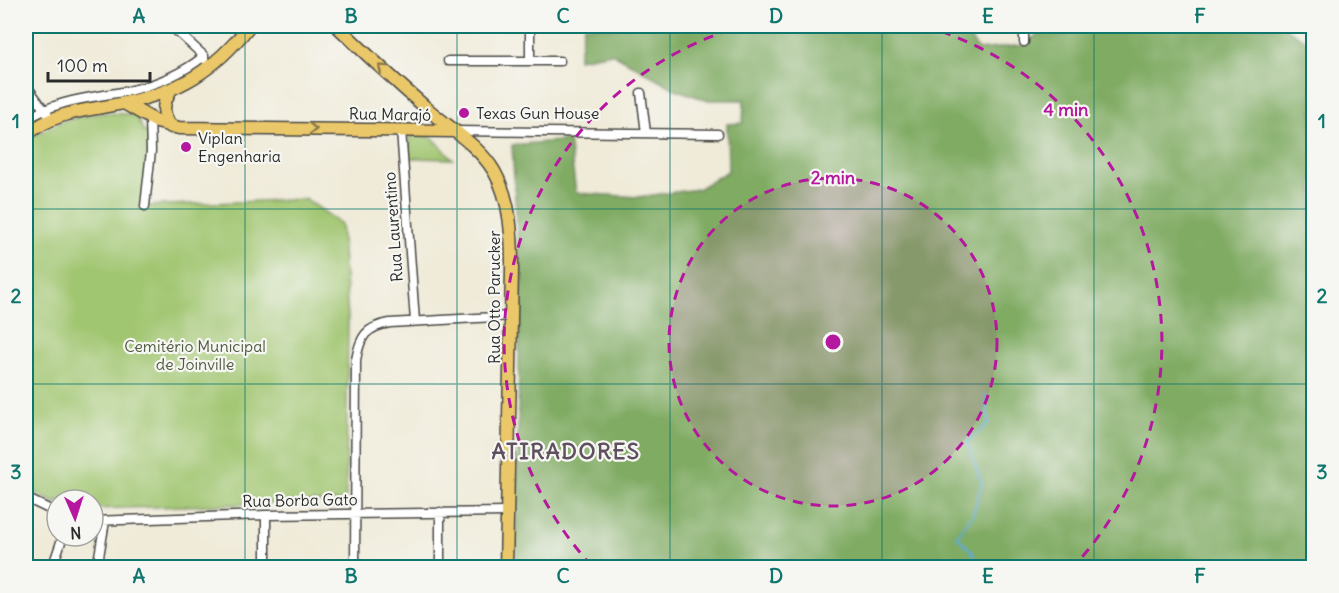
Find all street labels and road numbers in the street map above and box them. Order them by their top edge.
street label: Rua Marajó [349,103,431,125]
street label: Rua Laurentino [379,171,407,283]
street label: Rua Otto Parucker [484,230,504,364]
street label: Rua Borba Gato [242,489,358,511]

